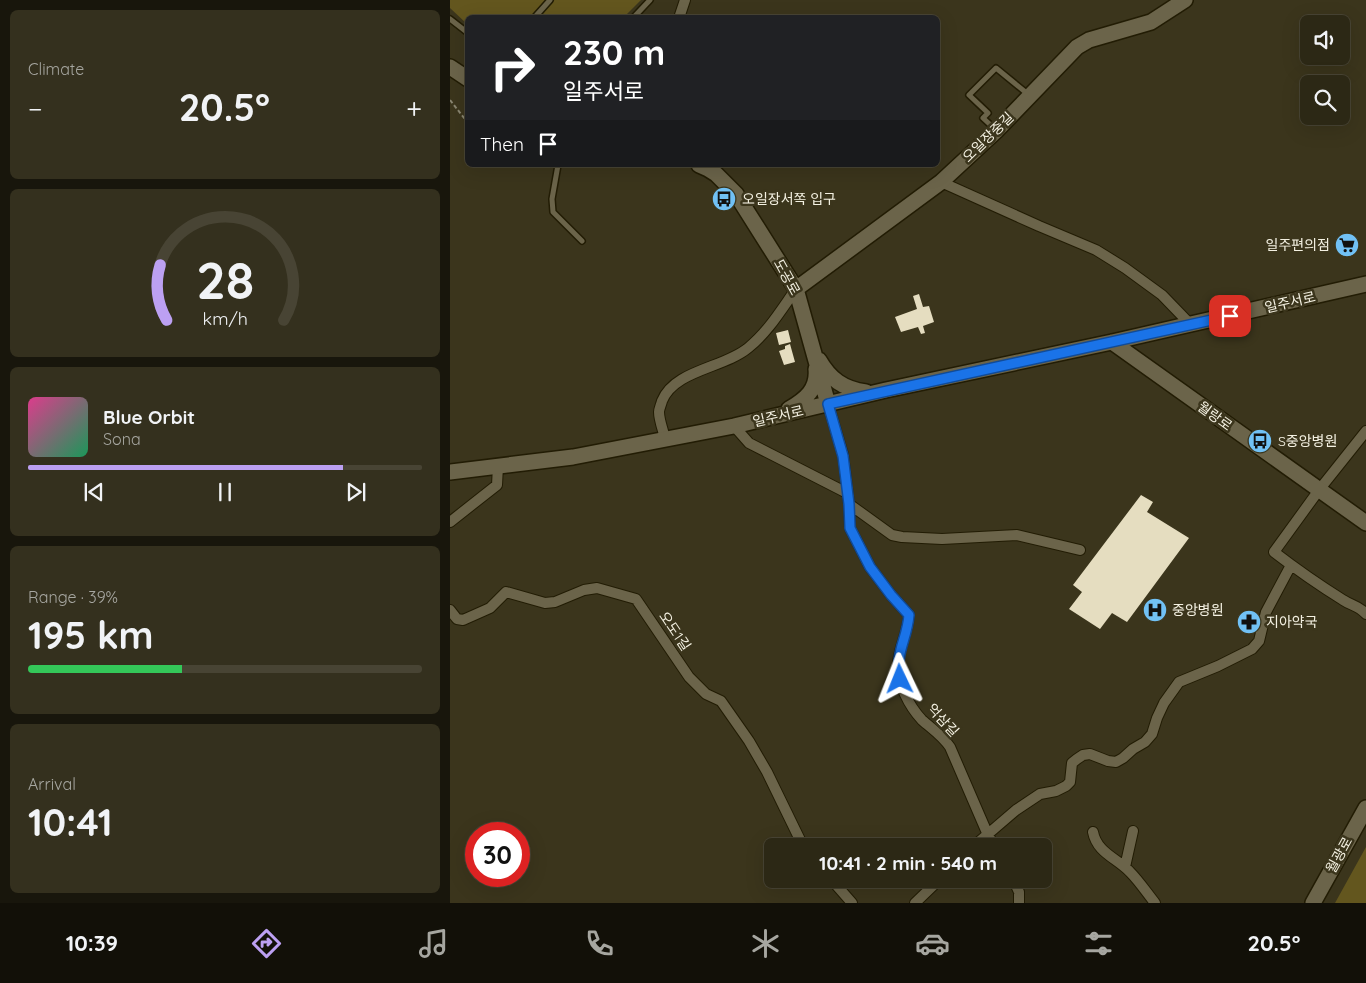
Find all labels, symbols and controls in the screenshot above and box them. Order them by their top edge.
map controls [1300,15,1350,125]
button: sound [1300,15,1350,65]
text: 230 m [563,30,665,74]
icon: right [480,35,545,100]
text: Climate [28,59,84,79]
button: search [1300,75,1350,125]
text: 일주서로 [563,77,644,105]
text: 20.5° [179,83,270,131]
text: − [28,91,43,126]
text: + [406,91,422,126]
street label: 오일장중길 [959,108,1017,166]
icon: arrive [534,130,562,158]
text: Then [480,132,524,156]
bus stop icon: 오일장서쪽 입구 [711,186,737,212]
place label: 오일장서쪽 입구 [742,190,836,208]
supermarket icon: 일주편의점 [1334,232,1360,258]
place label: 일주편의점 [1266,236,1330,254]
text: 28 [196,247,254,312]
street label: 도공로 [770,256,804,298]
street label: 일주서로 [1263,287,1317,317]
pin [1209,295,1251,337]
icon: arrive [1216,302,1244,330]
text: km/h [202,307,248,329]
street label: 월랑로 [1194,397,1236,435]
street label: 일주서로 [751,401,805,431]
text: Blue Orbit [103,405,195,429]
bus stop icon: S중앙병원 [1247,428,1273,454]
text: Sona [103,429,141,449]
place label: S중앙병원 [1278,432,1337,450]
icon: previous [80,478,108,506]
icon: pause [211,478,239,506]
icon: next [342,478,370,506]
text: Range · 39% [28,587,118,607]
hospital icon: 중앙병원 [1142,597,1168,623]
place label: 중앙병원 [1172,601,1224,619]
street label: 오도1길 [655,608,695,654]
pharmacy icon: 지아약국 [1236,609,1262,635]
text: 195 km [28,611,154,659]
place label: 지아약국 [1266,613,1318,631]
position arrow [873,652,925,704]
street label: 억삼길 [923,700,963,740]
text: Arrival [28,774,76,794]
text: 10:41 [28,798,112,846]
speed limit sign: 30 [465,822,530,887]
street label: 월광로 [1322,834,1356,876]
text: 10:41 · 2 min · 540 m [819,851,997,875]
icon: directions [249,926,284,961]
icon: music [416,926,451,961]
icon: phone [582,926,617,961]
icon: climate [748,926,783,961]
icon: car [915,926,950,961]
icon: filters [1081,926,1116,961]
text: 10:39 [66,929,118,957]
text: 20.5° [1247,929,1300,957]

